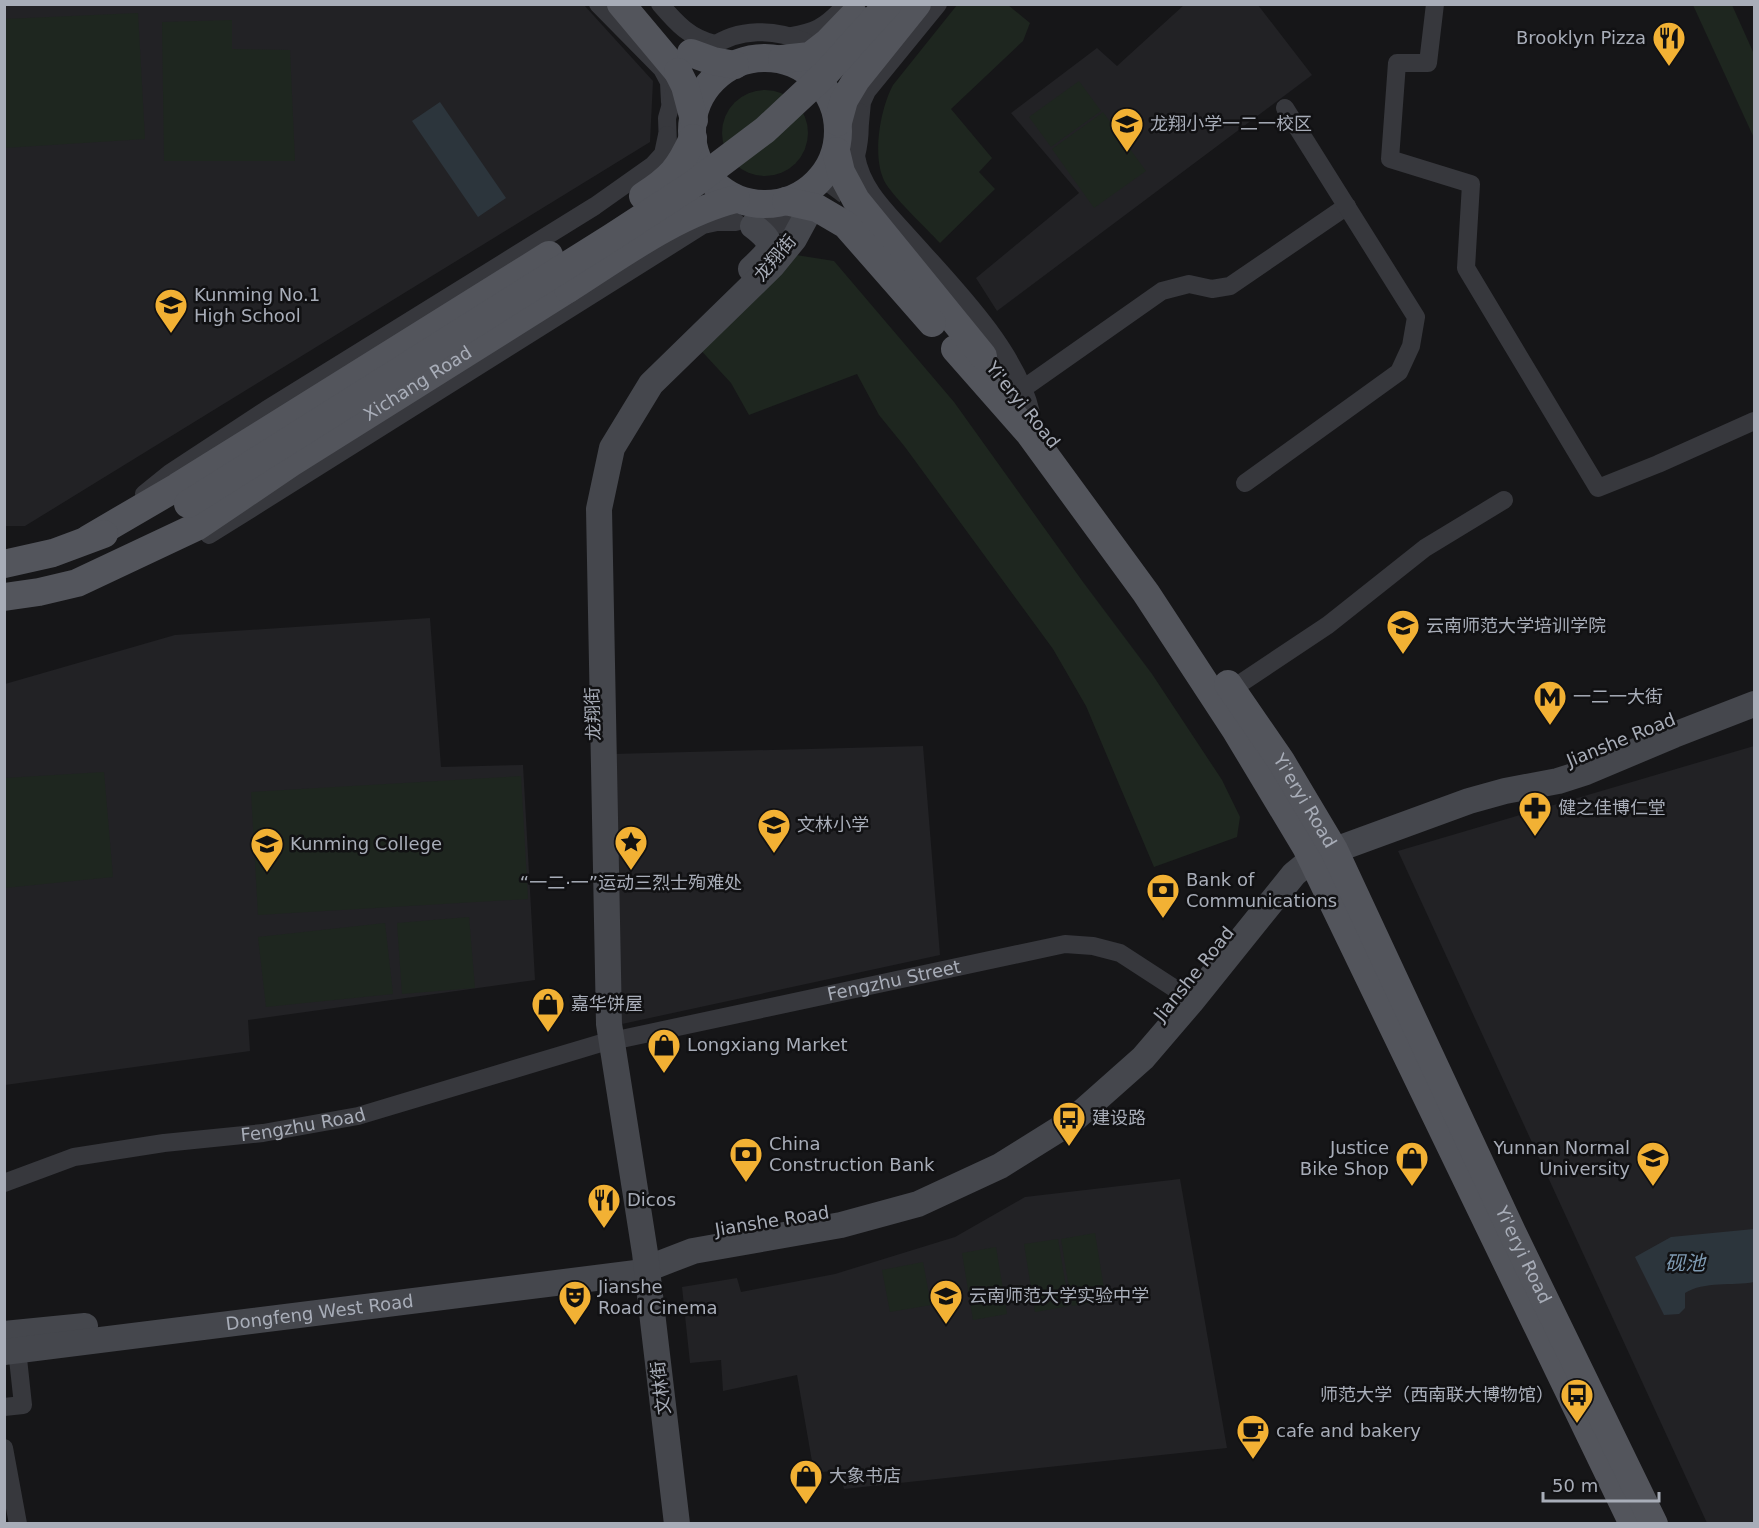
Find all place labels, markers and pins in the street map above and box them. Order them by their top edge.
restaurant icon: Brooklyn Pizza [1651,20,1687,67]
place label: Brooklyn Pizza [1516,27,1646,48]
school or university icon: 龙翔小学一二一校区 [1109,106,1145,153]
place label: 龙翔小学一二一校区 [1150,113,1312,134]
place label: Kunming No.1 High School [194,284,320,326]
school or university icon: Kunming No.1 High School [153,287,189,334]
school or university icon: 云南师范大学培训学院 [1385,608,1421,655]
place label: 云南师范大学培训学院 [1426,615,1606,636]
metro station icon: 一二一大街 [1532,679,1568,726]
place label: 一二一大街 [1573,686,1663,707]
pharmacy icon: 健之佳博仁堂 [1517,790,1553,837]
place label: 健之佳博仁堂 [1558,797,1666,818]
school or university icon: 文林小学 [756,807,792,854]
place label: 文林小学 [797,814,869,835]
place icon: “一二·一”运动三烈士殉难处 [613,824,649,871]
school or university icon: Kunming College [249,826,285,873]
place label: Kunming College [290,833,442,854]
place label: Bank of Communications [1186,869,1337,911]
place label: “一二·一”运动三烈士殉难处 [520,872,742,893]
bank icon: Bank of Communications [1145,872,1181,919]
shop icon: 嘉华饼屋 [530,986,566,1033]
place label: 嘉华饼屋 [571,993,643,1014]
shop icon: Longxiang Market [646,1027,682,1074]
place label: Longxiang Market [687,1034,848,1055]
bus stop icon: 建设路 [1051,1100,1087,1147]
place label: 建设路 [1092,1107,1146,1128]
place label: China Construction Bank [769,1133,935,1175]
bank icon: China Construction Bank [728,1136,764,1183]
place label: Justice Bike Shop [1300,1137,1389,1179]
place label: Yunnan Normal University [1493,1137,1630,1179]
shop icon: Justice Bike Shop [1394,1140,1430,1187]
school or university icon: Yunnan Normal University [1635,1140,1671,1187]
restaurant icon: Dicos [586,1182,622,1229]
place label: Dicos [627,1189,676,1210]
place label: Jianshe Road Cinema [597,1276,718,1318]
school or university icon: 云南师范大学实验中学 [928,1278,964,1325]
theatre icon: Jianshe Road Cinema [557,1279,593,1326]
place label: 云南师范大学实验中学 [969,1285,1149,1306]
bus stop icon: 师范大学（西南联大博物馆） [1559,1377,1595,1424]
place label: 师范大学（西南联大博物馆） [1320,1384,1554,1405]
cafe icon: cafe and bakery [1235,1413,1271,1460]
place label: cafe and bakery [1276,1420,1421,1441]
shop icon: 大象书店 [788,1458,824,1505]
place label: 大象书店 [829,1465,901,1486]

